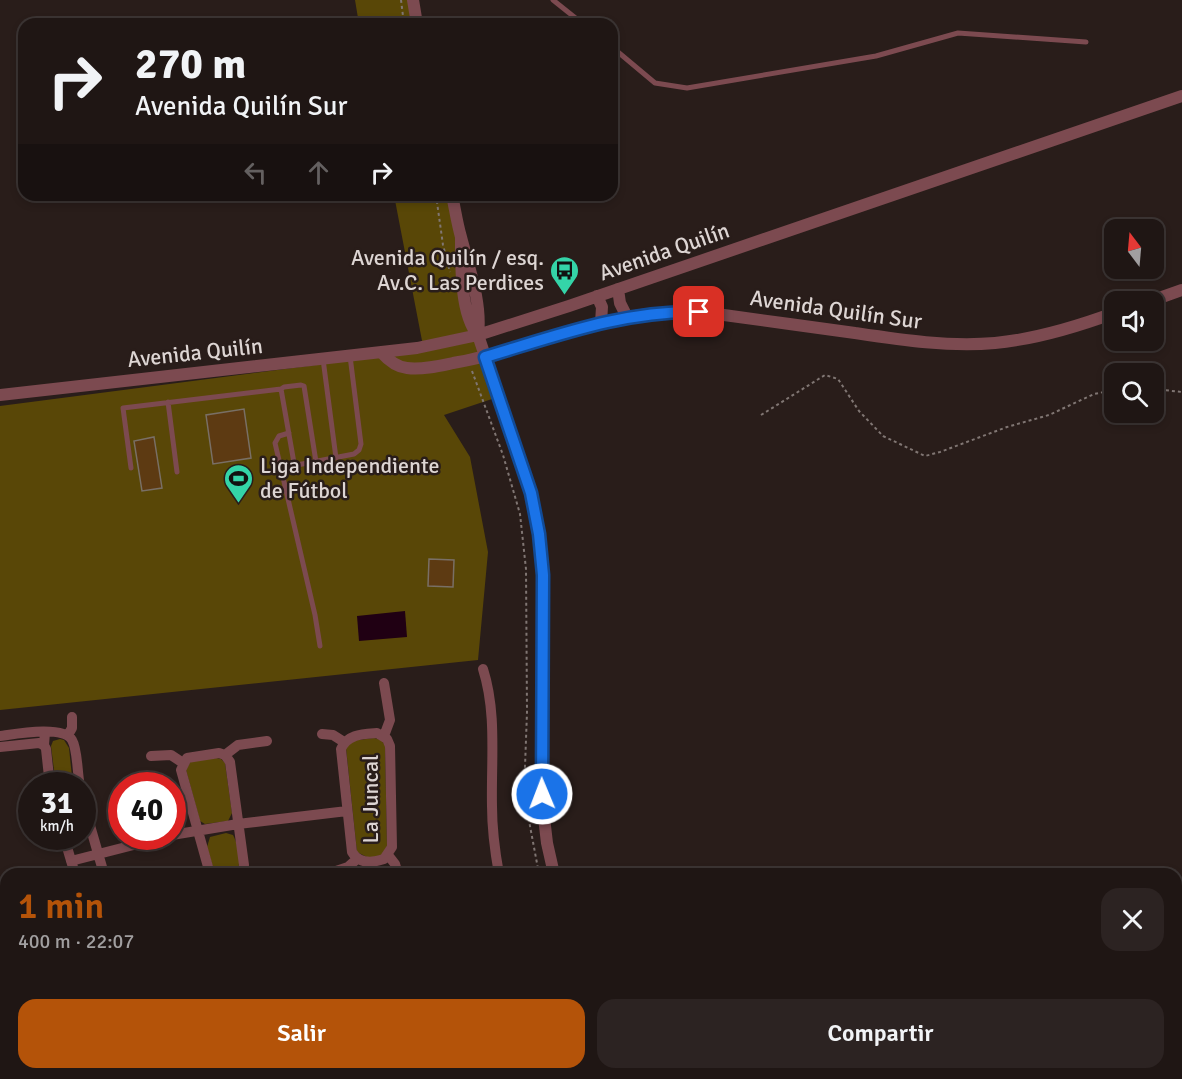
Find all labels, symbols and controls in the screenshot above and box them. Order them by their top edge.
text: 270 m [135,39,246,90]
icon: right [36,42,114,120]
text: Avenida Quilín Sur [135,90,348,123]
icon: left [239,156,272,189]
icon: ahead [302,156,335,189]
icon: right [365,156,398,189]
street label: Avenida Quilín [595,217,733,286]
north arrow [1104,219,1164,279]
map controls [1104,219,1164,423]
place label: Avenida Quilín / esq. Av.C. Las Perdices [351,244,544,296]
bus stop icon: Avenida Quilín / esq. Av.C. Las Perdices [549,254,581,296]
street label: Avenida Quilín Sur [748,284,924,335]
pin [673,286,724,337]
button: sound [1104,291,1164,351]
icon: arrive [682,295,715,328]
street label: Avenida Quilín [126,332,264,373]
button: search [1104,363,1164,423]
place label: Liga Independiente de Fútbol [260,452,440,504]
sports icon: Liga Independiente de Fútbol [223,462,255,504]
street label: La Juncal [357,754,384,844]
position arrow [510,762,574,826]
speed limit sign: 40 [108,772,186,850]
text: 31 [41,785,73,822]
text: km/h [40,817,74,835]
text: 1 min [18,884,104,929]
button: close [1101,888,1164,951]
text: 400 m · 22:07 [18,929,134,954]
button: Salir [18,999,585,1068]
button: Compartir [597,999,1164,1068]

